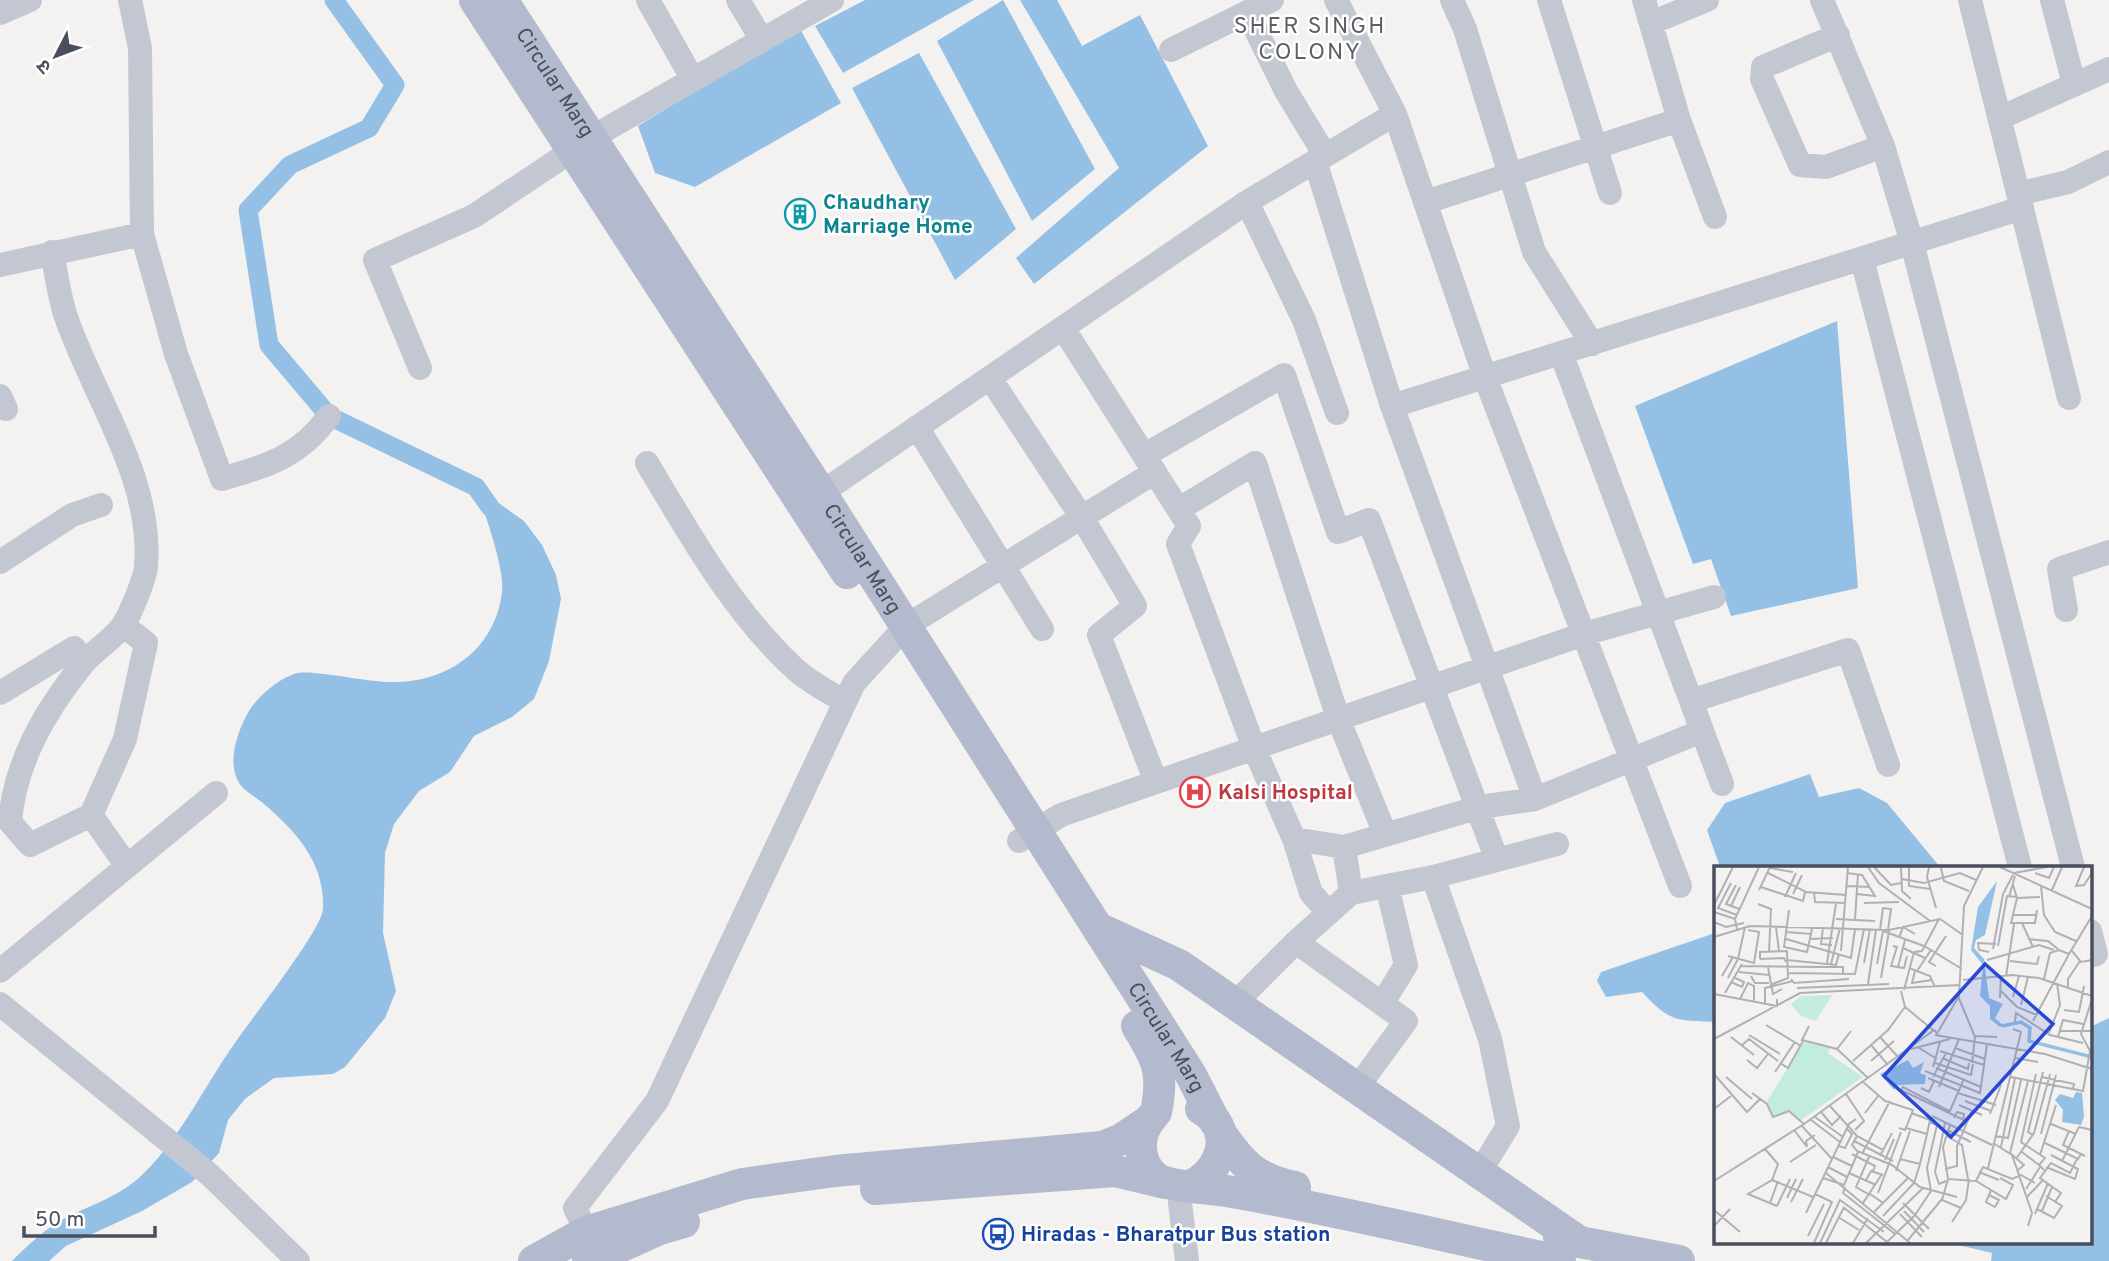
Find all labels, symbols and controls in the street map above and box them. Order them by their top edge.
district label: SHER SINGH COLONY [1234,13,1386,68]
north arrow [21,21,91,91]
street label: Circular Marg [508,23,599,143]
text: उ [32,53,57,78]
place label: Chaudhary Marriage Home [823,190,973,241]
building icon: Chaudhary Marriage Home [783,197,817,231]
street label: Circular Marg [816,499,907,620]
hospital icon: Kalsi Hospital [1178,775,1212,809]
place label: Kalsi Hospital [1218,780,1353,807]
inset map [1714,866,2092,1244]
street label: Circular Marg [1121,978,1210,1098]
scale bar [24,1194,156,1238]
text: 50 m [35,1207,84,1234]
bus stop icon: Hiradas - Bharatpur Bus station [981,1217,1015,1251]
place label: Hiradas - Bharatpur Bus station [1021,1222,1330,1249]

